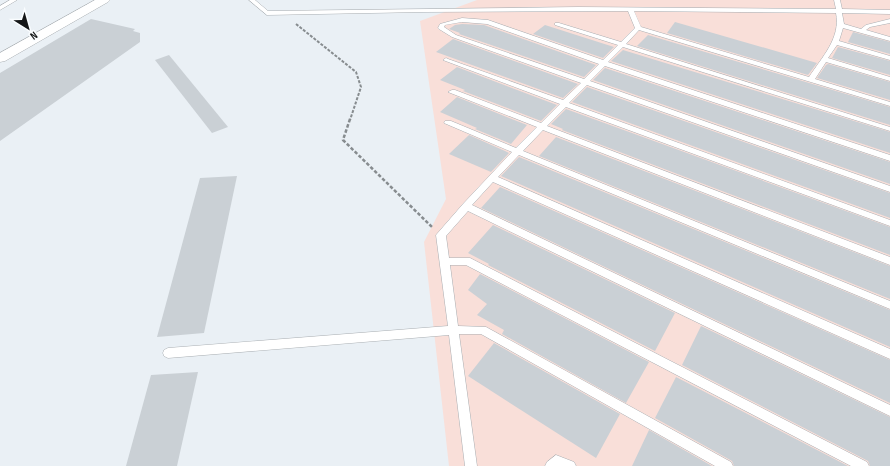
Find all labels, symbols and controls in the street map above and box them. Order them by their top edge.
north arrow [8,8,48,48]
text: N [27,29,40,43]

